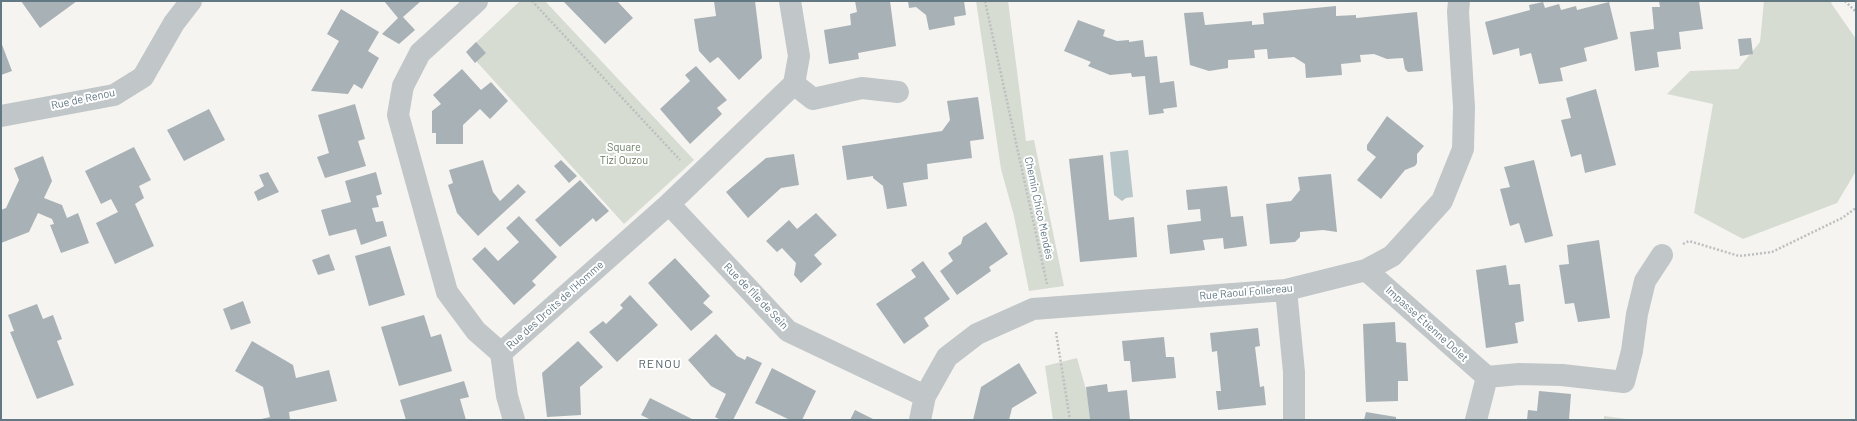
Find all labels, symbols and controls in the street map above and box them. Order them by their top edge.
street label: Rue de Renou [50,86,116,112]
park label: Square Tizi Ouzou [600,140,648,166]
street label: Chemin Chico Mendès [1022,156,1056,260]
street label: Rue des Droits de l'Homme [504,258,606,352]
street label: Rue de l'Île de Sein [721,260,791,332]
street label: Rue Raoul Follereau [1199,281,1293,303]
street label: Impasse Étienne Dolet [1383,283,1471,365]
district label: RENOU [639,357,681,371]

